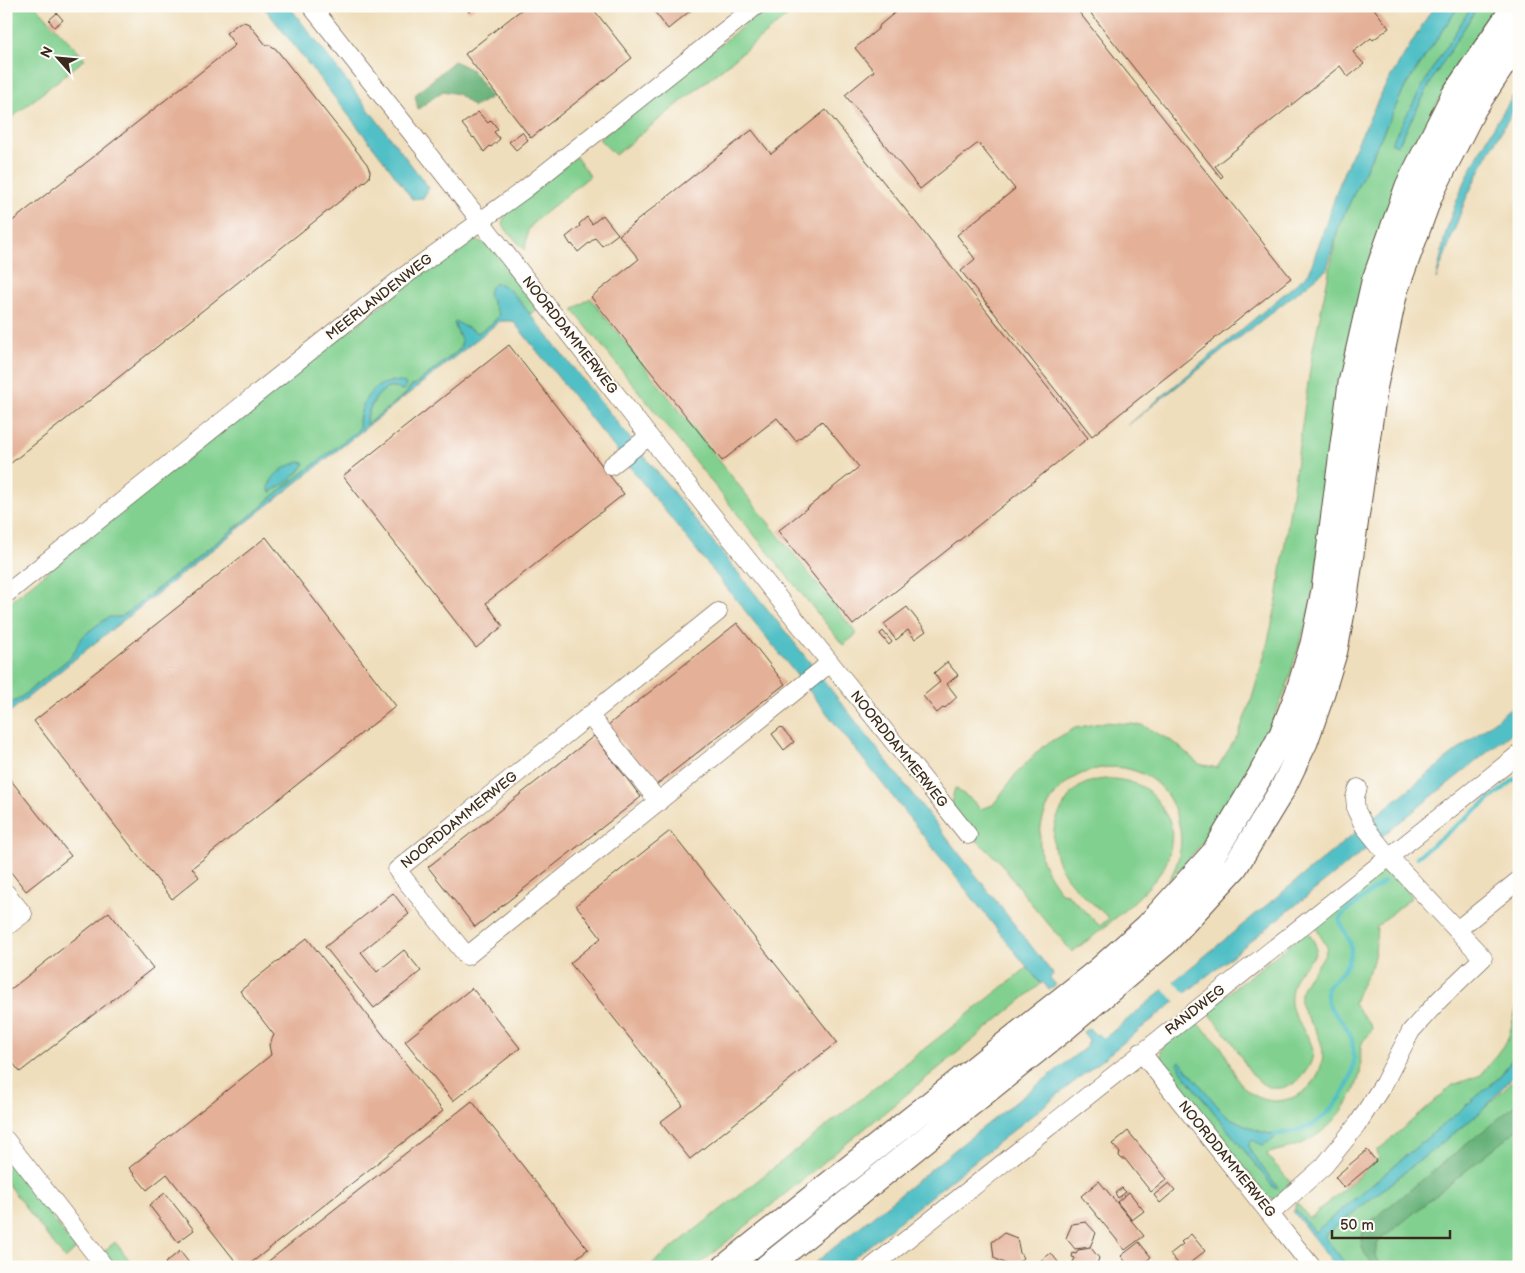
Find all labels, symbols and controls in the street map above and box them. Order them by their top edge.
north arrow [32,32,82,82]
text: N [37,44,57,61]
street label: MEERLANDENWEG [323,250,436,344]
street label: NOORDDAMMERWEG [519,273,622,398]
street label: NOORDDAMMERWEG [847,687,952,811]
street label: NOORDDAMMERWEG [397,767,521,872]
street label: RANDWEG [1162,981,1229,1039]
street label: NOORDDAMMERWEG [1175,1097,1280,1221]
scale bar [1332,1208,1450,1240]
text: 50 m [1340,1216,1374,1235]

